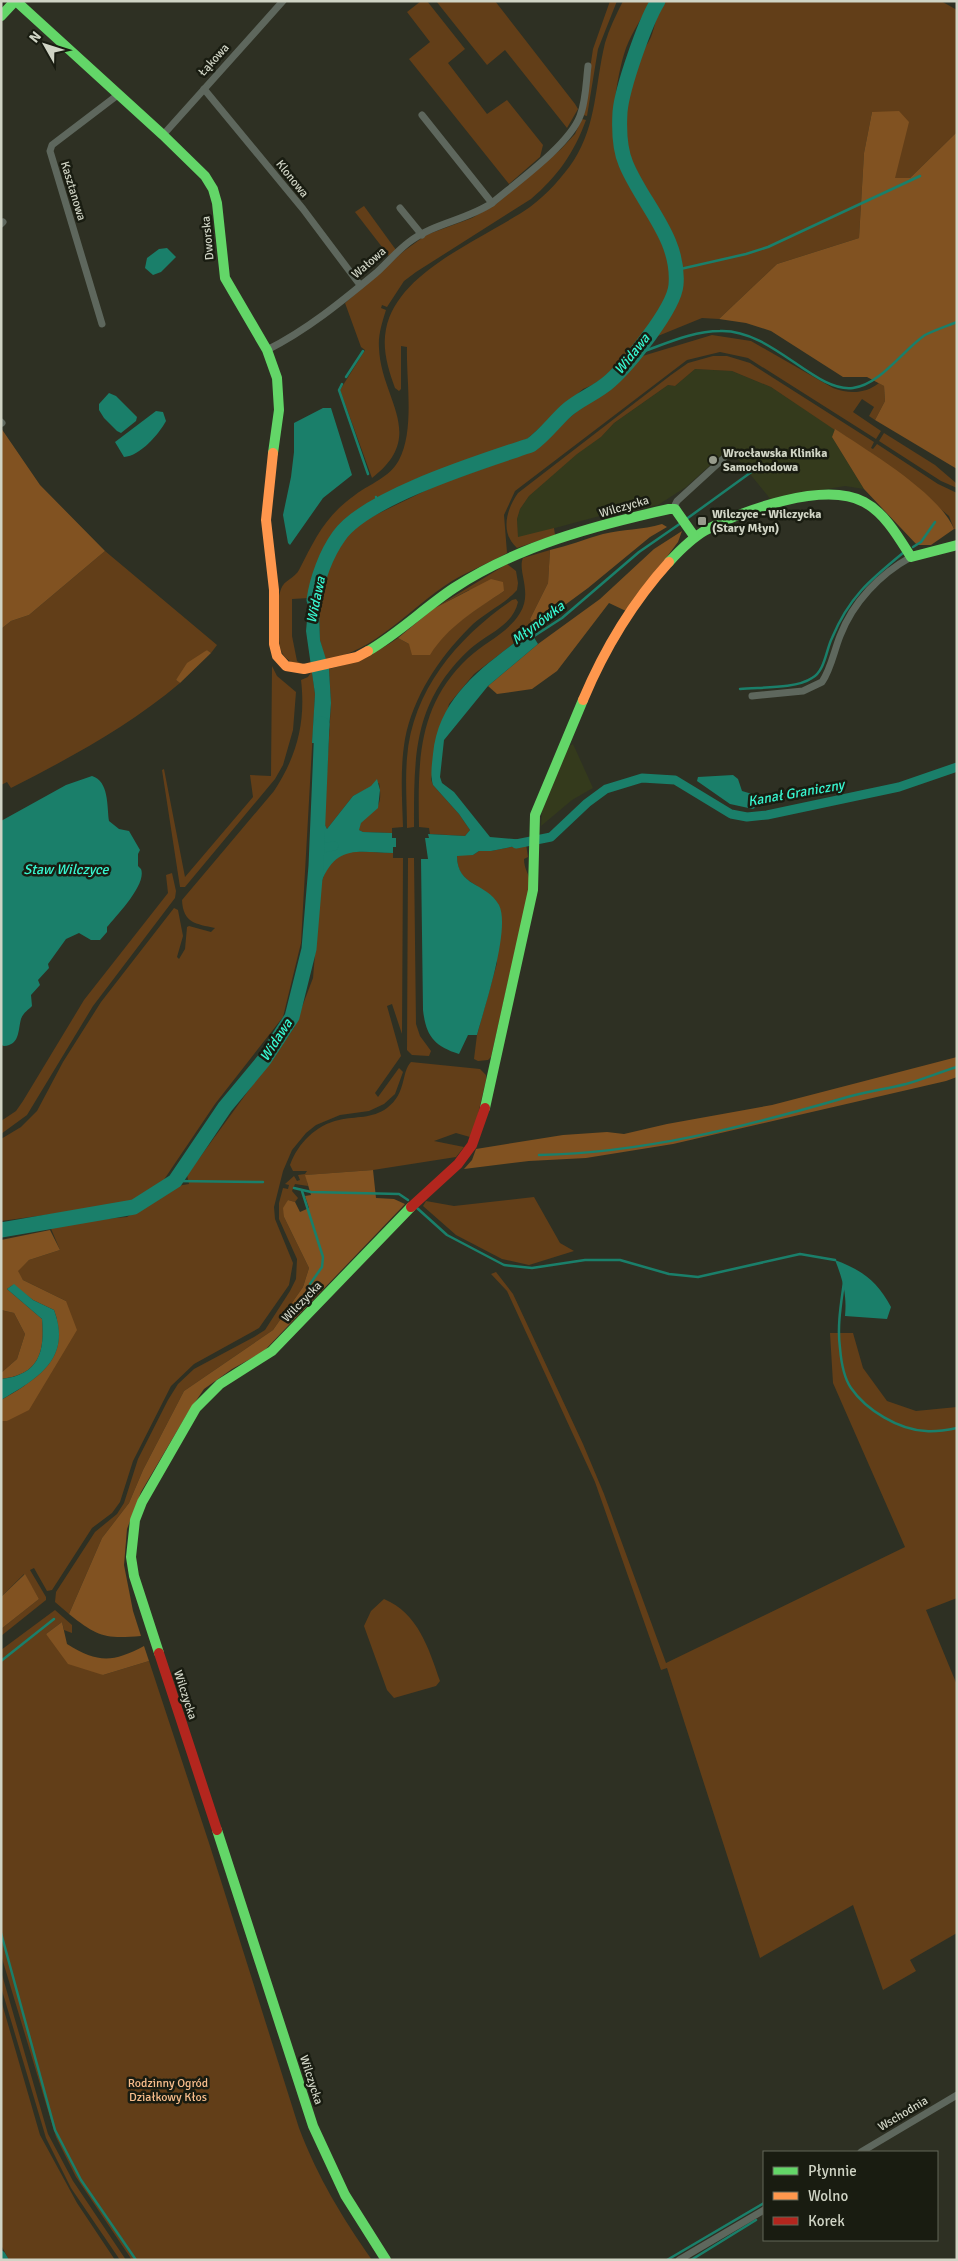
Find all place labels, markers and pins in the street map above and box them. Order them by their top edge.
place label: Wrocławska Klinika Samochodowa [723,446,827,475]
marker: Wrocławska Klinika Samochodowa [707,454,719,466]
place label: Wilczyce - Wilczycka (Stary Młyn) [712,507,821,536]
marker: Wilczyce - Wilczycka (Stary Młyn) [696,515,708,527]

